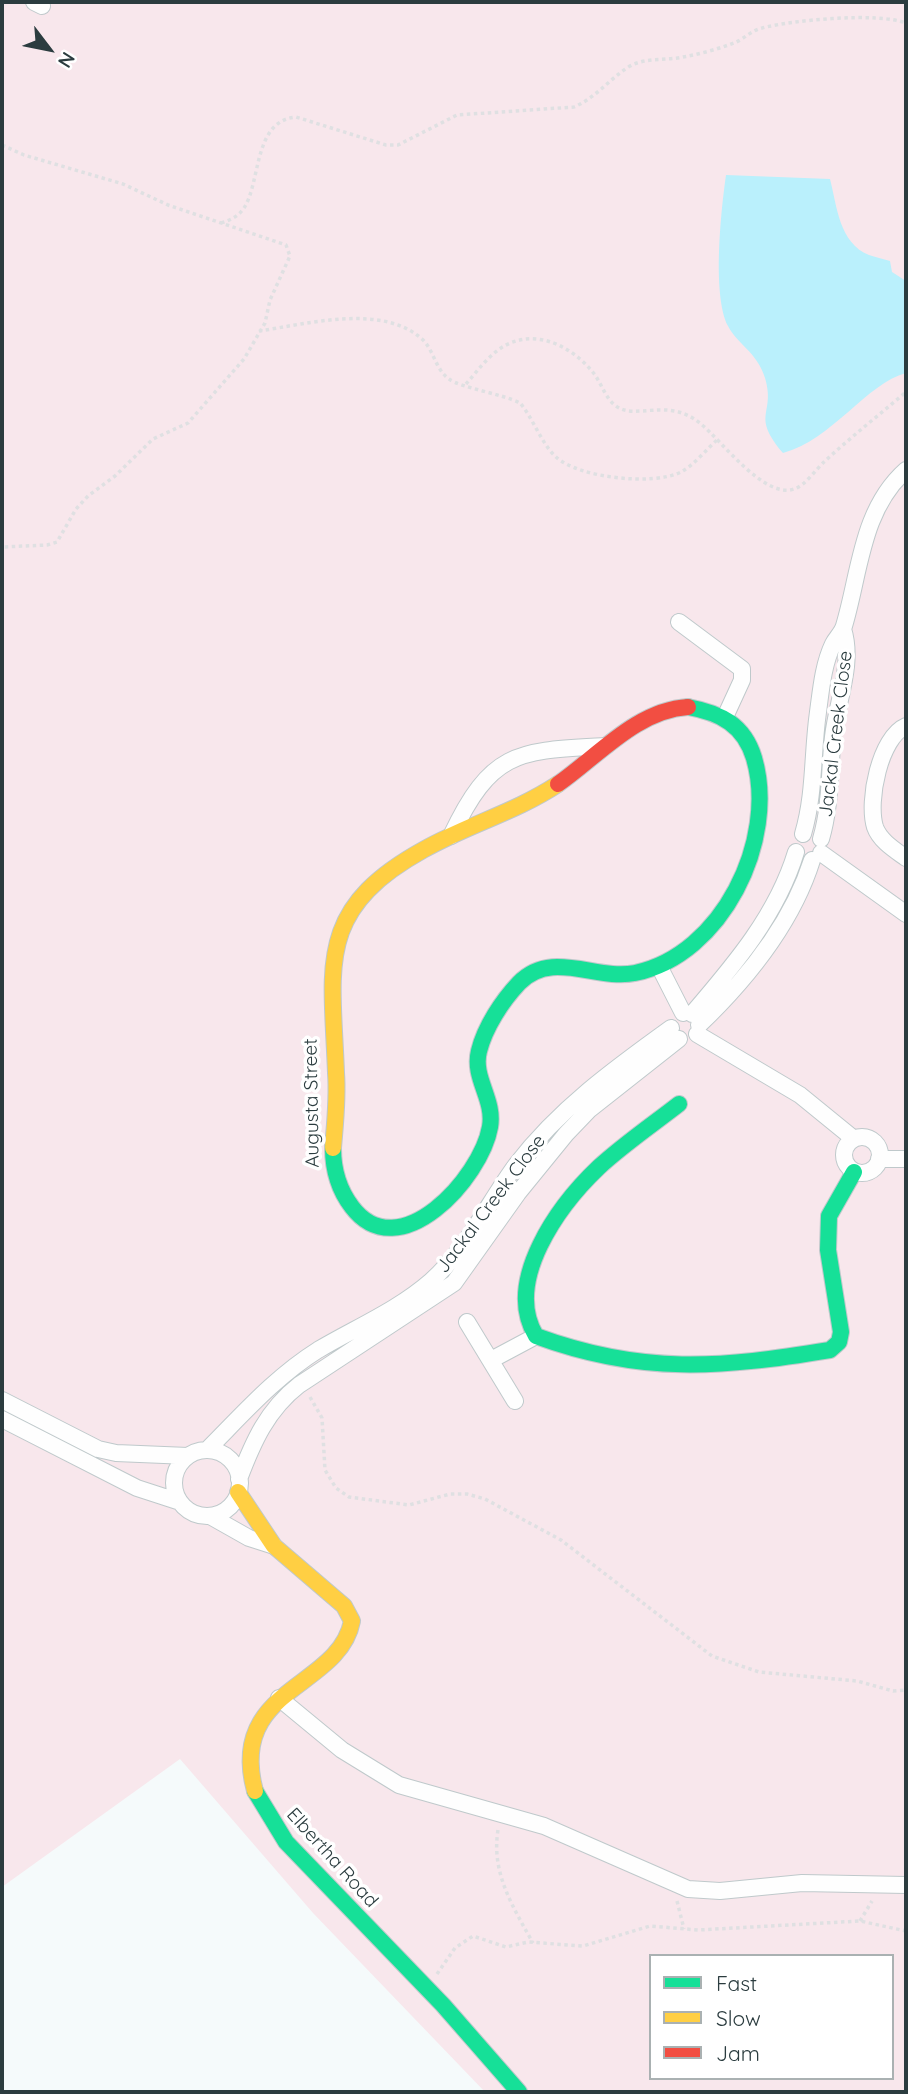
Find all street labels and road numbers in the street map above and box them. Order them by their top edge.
street label: Jackal Creek Close [814,650,858,818]
street label: Augusta Street [299,1038,325,1168]
street label: Jackal Creek Close [432,1130,550,1278]
street label: Elbertha Road [281,1804,383,1912]

